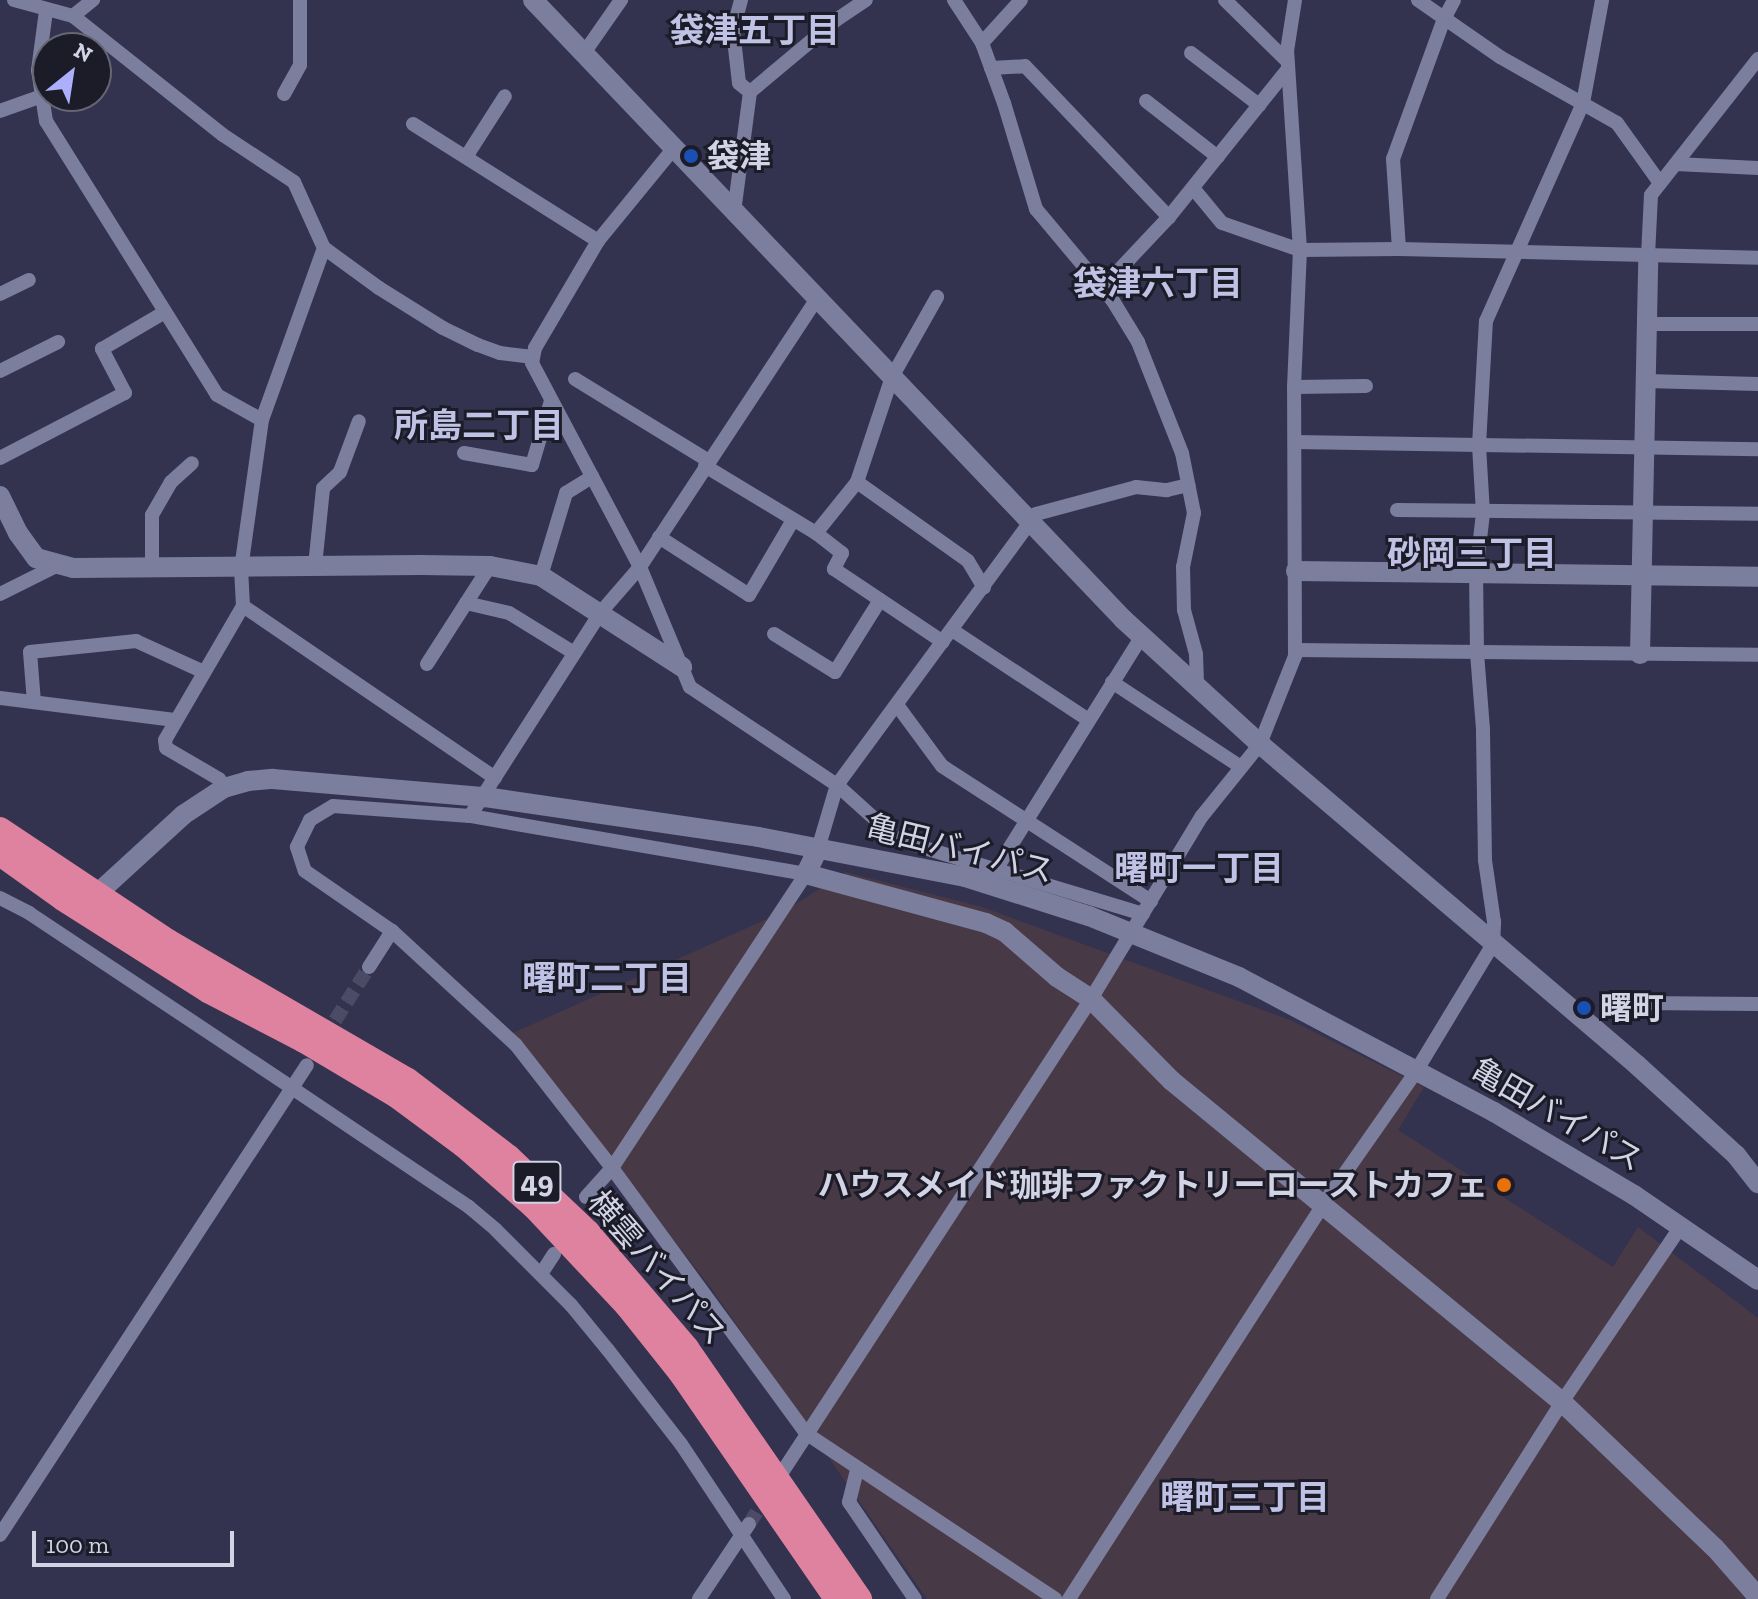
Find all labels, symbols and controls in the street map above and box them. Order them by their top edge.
district label: 袋津五丁目 [670,11,840,51]
north arrow [32,32,112,112]
text: N [69,37,97,68]
place label: 袋津 [707,137,771,175]
marker: 袋津 [682,147,700,165]
district label: 袋津六丁目 [1073,264,1243,304]
district label: 所島二丁目 [394,406,564,446]
district label: 砂岡三丁目 [1387,534,1557,574]
street label: 亀田バイパス [862,807,1058,891]
district label: 曙町一丁目 [1114,849,1284,889]
district label: 曙町二丁目 [522,959,692,999]
place label: 曙町 [1600,989,1664,1027]
marker: 曙町 [1575,999,1593,1017]
street label: 亀田バイパス [1464,1050,1650,1180]
road number: 49 [511,1156,563,1208]
place label: ハウスメイド珈琲ファクトリーローストカフェ [816,1166,1488,1204]
marker: ハウスメイド珈琲ファクトリーローストカフェ [1495,1176,1513,1194]
street label: 横雲バイパス [580,1183,734,1353]
district label: 曙町三丁目 [1160,1478,1330,1518]
scale bar [36,1515,238,1565]
text: 100 m [46,1530,109,1559]

